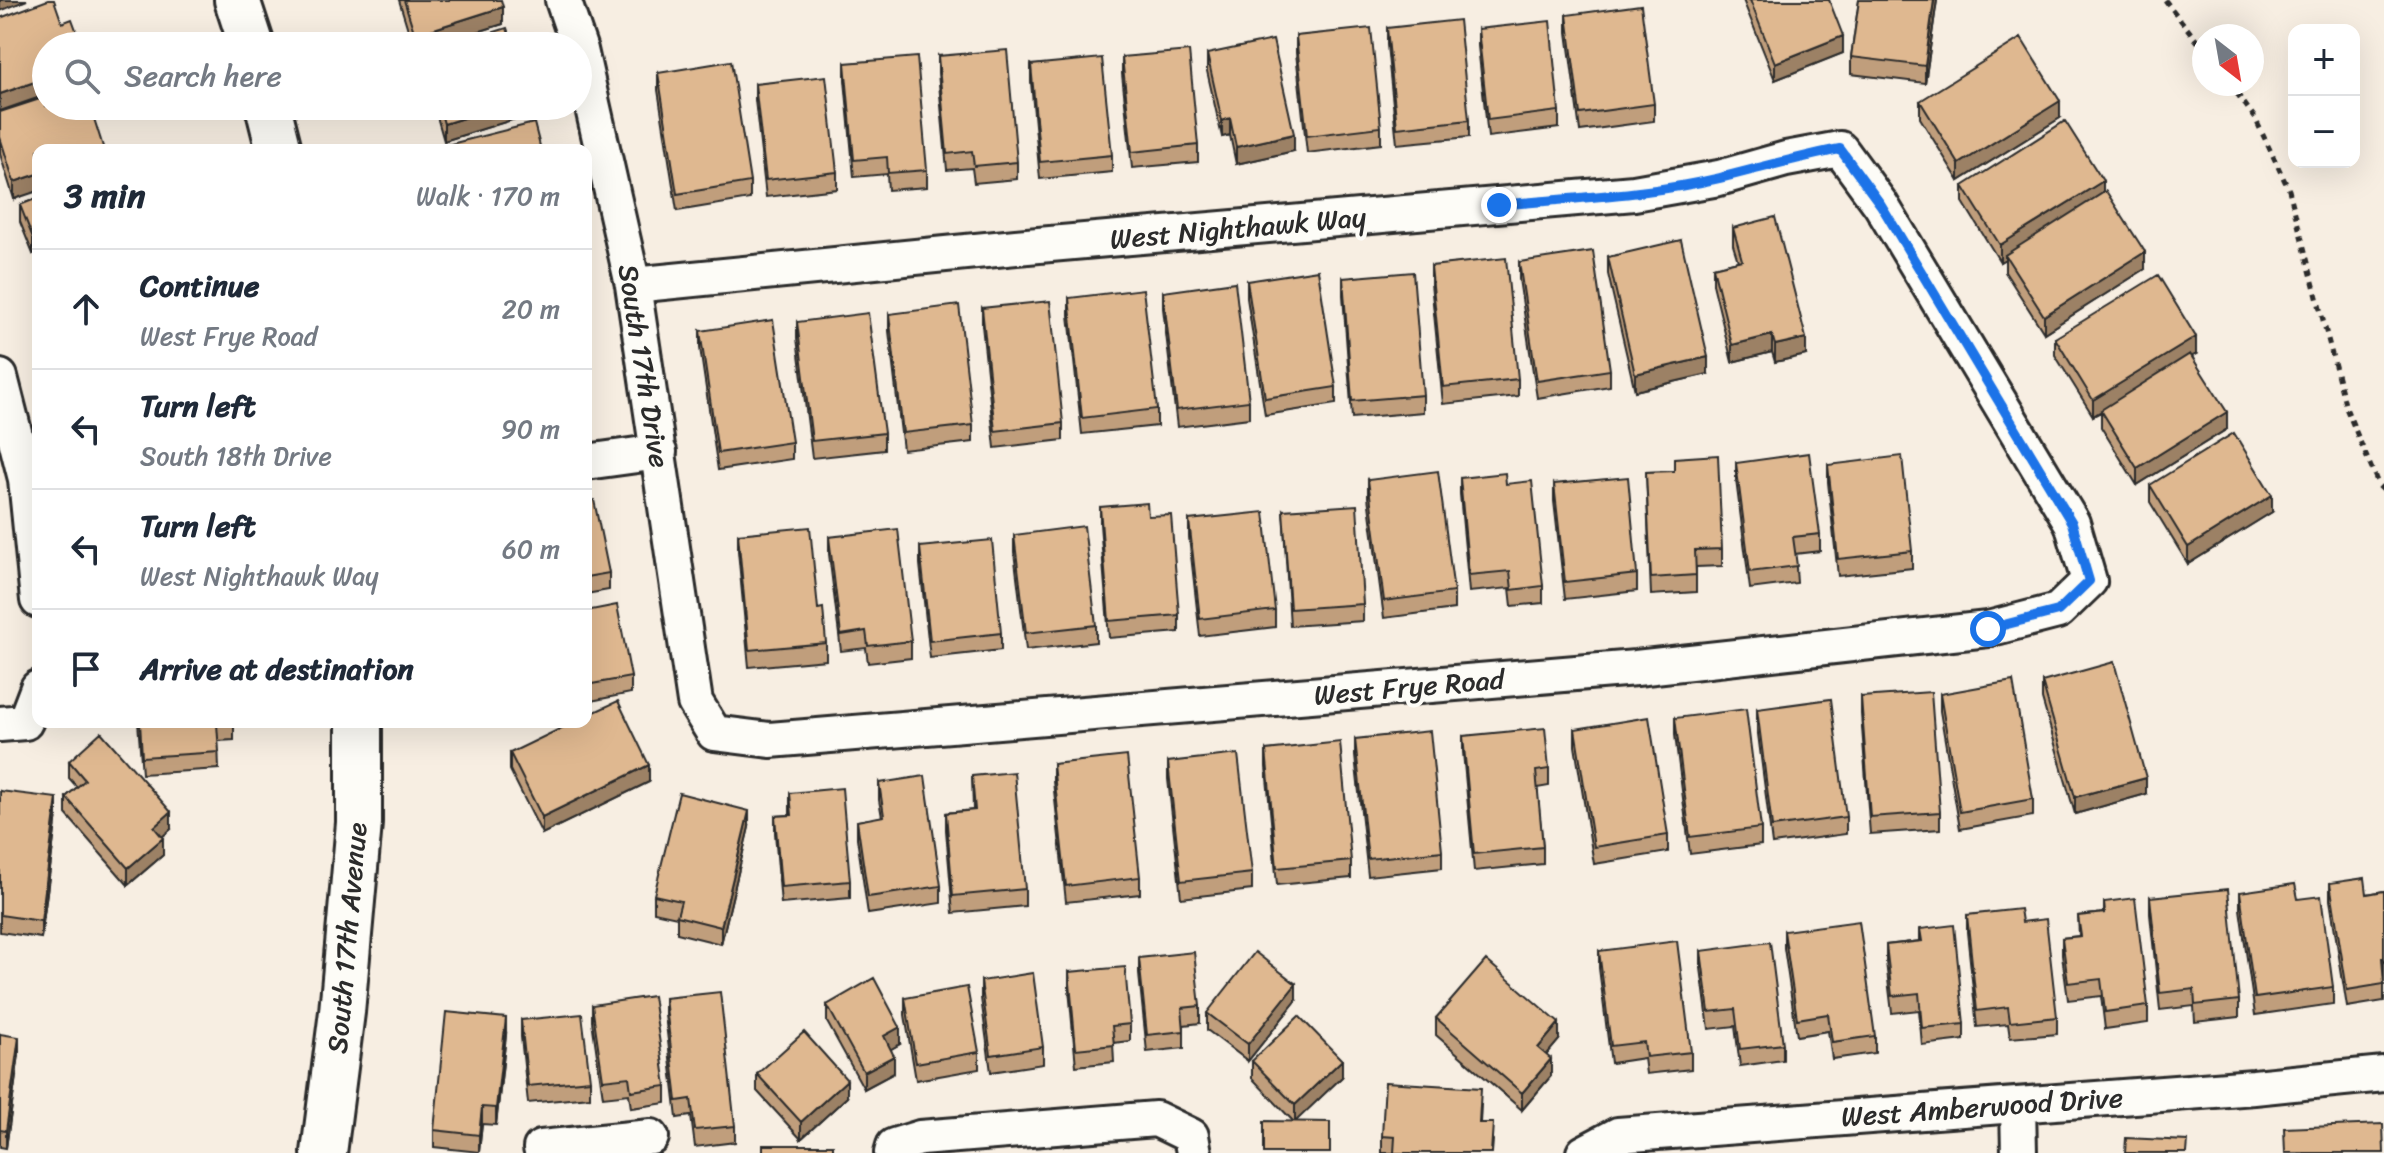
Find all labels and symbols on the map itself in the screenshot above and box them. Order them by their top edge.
north arrow [2192,24,2264,96]
route end [1481,187,1517,223]
street label: West Nighthawk Way [1108,192,1369,264]
street label: South 17th Drive [604,261,684,471]
route start [1970,611,2006,647]
street label: West Frye Road [1312,654,1509,720]
street label: South 17th Avenue [312,820,382,1056]
street label: West Amberwood Drive [1839,1073,2125,1141]

